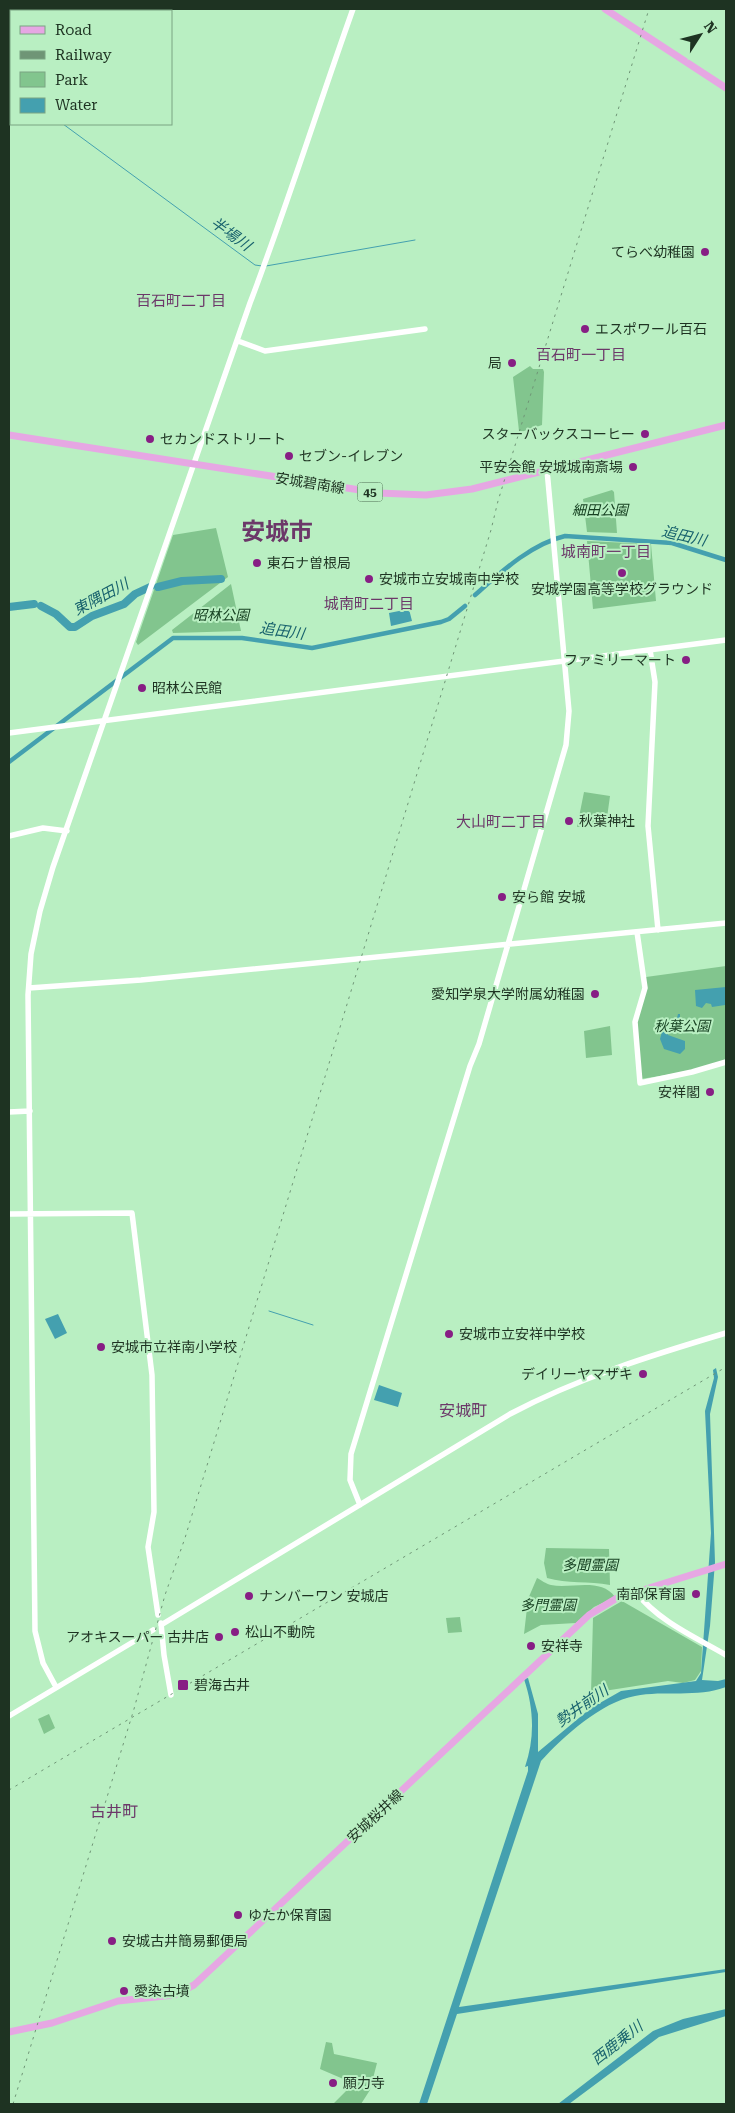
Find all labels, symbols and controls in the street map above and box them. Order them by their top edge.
legend [10,10,172,125]
north arrow [675,10,725,60]
text: N [701,18,720,37]
text: Road [55,21,92,39]
text: Railway [55,46,112,64]
text: Park [55,71,89,89]
text: Water [55,96,97,114]
water label: 半場川 [208,213,256,256]
place label: てらべ幼稚園 [611,244,695,260]
marker: てらべ幼稚園 [699,246,711,258]
district label: 百石町二丁目 [136,292,226,310]
place label: エスポワール百石 [595,321,707,337]
marker: エスポワール百石 [579,323,591,335]
district label: 百石町一丁目 [536,346,626,364]
place label: 局 [488,355,502,371]
marker: 局 [506,357,518,369]
place label: スターバックスコーヒー [482,426,635,442]
marker: スターバックスコーヒー [639,428,651,440]
place label: セカンドストリート [160,431,286,447]
marker: セカンドストリート [144,433,156,445]
place label: セブン-イレブン [299,448,403,464]
marker: セブン-イレブン [283,450,295,462]
place label: 平安会館 安城城南斎場 [479,459,623,475]
marker: 平安会館 安城城南斎場 [627,461,639,473]
street label: 安城碧南線 [274,470,346,496]
road number: 45 [358,482,382,502]
park label: 細田公園 [572,502,630,518]
district label: 安城市 [241,518,313,546]
water label: 追田川 [660,522,710,550]
district label: 城南町一丁目 [561,543,651,561]
place label: 東石ナ曽根局 [267,555,351,571]
marker: 東石ナ曽根局 [251,557,263,569]
marker: 安城学園高等学校グラウンド [616,567,628,579]
place label: 安城市立安城南中学校 [379,571,519,587]
marker: 安城市立安城南中学校 [363,573,375,585]
water label: 東隅田川 [70,574,133,619]
place label: 安城学園高等学校グラウンド [531,581,713,597]
district label: 城南町二丁目 [324,595,414,613]
park label: 昭林公園 [193,607,251,623]
water label: 追田川 [258,619,308,643]
place label: ファミリーマート [564,652,676,668]
marker: ファミリーマート [680,654,692,666]
place label: 昭林公民館 [152,680,222,696]
marker: 昭林公民館 [136,682,148,694]
district label: 大山町二丁目 [456,813,546,831]
place label: 秋葉神社 [579,813,635,829]
marker: 秋葉神社 [563,815,575,827]
place label: 安ら館 安城 [512,889,586,905]
marker: 安ら館 安城 [496,891,508,903]
place label: 愛知学泉大学附属幼稚園 [431,986,585,1002]
marker: 愛知学泉大学附属幼稚園 [589,988,601,1000]
park label: 秋葉公園 [654,1018,712,1034]
place label: 安祥閣 [658,1084,700,1100]
marker: 安祥閣 [704,1086,716,1098]
place label: 安城市立安祥中学校 [459,1326,585,1342]
marker: 安城市立安祥中学校 [443,1328,455,1340]
place label: 安城市立祥南小学校 [111,1339,237,1355]
marker: 安城市立祥南小学校 [95,1341,107,1353]
place label: デイリーヤマザキ [521,1366,633,1382]
marker: デイリーヤマザキ [637,1368,649,1380]
district label: 安城町 [439,1401,487,1420]
park label: 多聞霊園 [562,1557,620,1573]
place label: 南部保育園 [616,1586,686,1602]
place label: ナンバーワン 安城店 [259,1588,389,1604]
marker: 南部保育園 [690,1588,702,1600]
marker: ナンバーワン 安城店 [243,1590,255,1602]
park label: 多門霊園 [520,1597,578,1613]
place label: 松山不動院 [245,1624,315,1640]
marker: 松山不動院 [229,1626,241,1638]
place label: アオキスーパー 古井店 [66,1629,209,1645]
marker: アオキスーパー 古井店 [213,1631,225,1643]
place label: 安祥寺 [541,1638,583,1654]
marker: 安祥寺 [525,1640,537,1652]
place label: 碧海古井 [194,1677,250,1693]
marker: 碧海古井 [176,1678,190,1692]
water label: 勢井前川 [552,1680,613,1731]
street label: 安城桜井線 [344,1786,406,1846]
district label: 古井町 [90,1802,138,1821]
place label: ゆたか保育園 [248,1907,332,1923]
marker: ゆたか保育園 [232,1909,244,1921]
place label: 安城古井簡易郵便局 [122,1933,248,1949]
marker: 安城古井簡易郵便局 [106,1935,118,1947]
place label: 愛染古墳 [134,1983,190,1999]
marker: 愛染古墳 [118,1985,130,1997]
water label: 西鹿乗川 [588,2016,648,2069]
place label: 願力寺 [343,2075,385,2091]
marker: 願力寺 [327,2077,339,2089]

